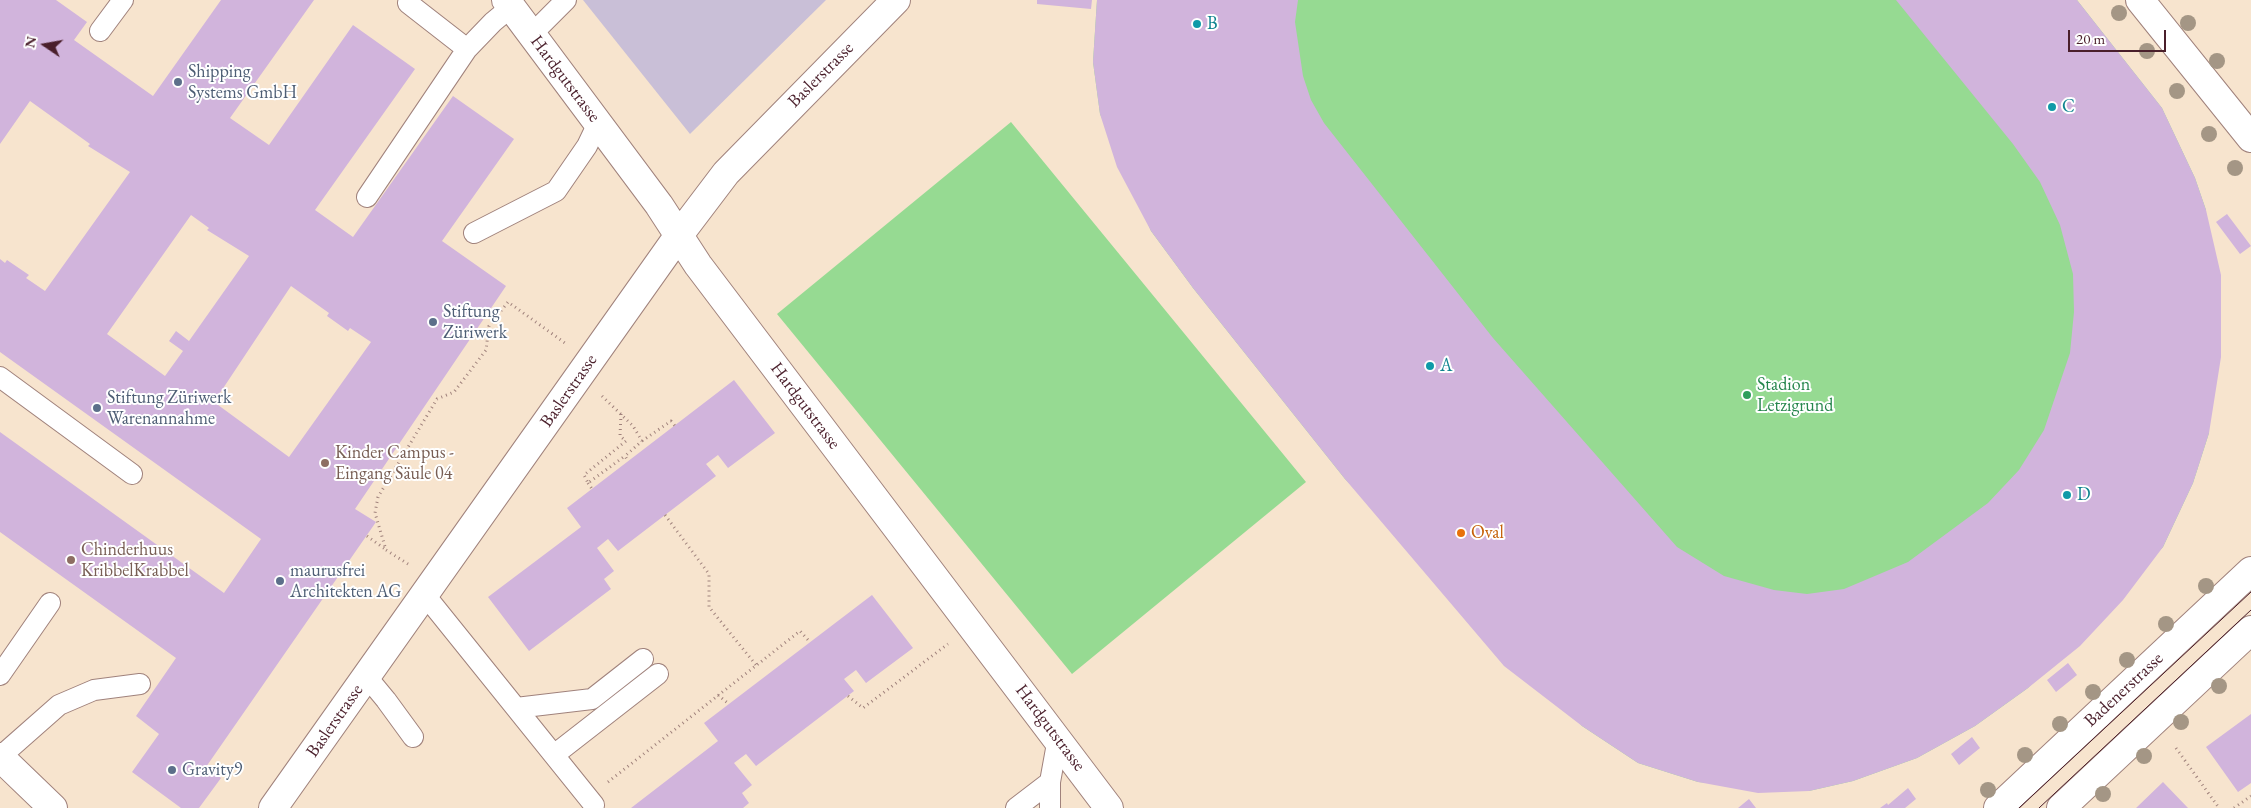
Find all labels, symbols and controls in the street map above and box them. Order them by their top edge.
place label: B [1207,13,1218,35]
marker: B [1191,18,1203,30]
north arrow [20,20,70,70]
scale bar [2071,20,2168,52]
text: 20 m [2076,29,2105,48]
street label: Hardgutstrasse [525,31,605,127]
text: N [20,34,40,49]
street label: Baslerstrasse [784,38,858,112]
place label: Shipping Systems GmbH [188,61,297,104]
marker: Shipping Systems GmbH [172,76,184,88]
place label: C [2062,96,2075,118]
marker: C [2046,101,2058,113]
place label: Stiftung Züriwerk [443,301,507,344]
marker: Stiftung Züriwerk [427,316,439,328]
street label: Baslerstrasse [536,350,602,432]
place label: A [1440,355,1452,377]
street label: Hardgutstrasse [765,358,845,454]
marker: A [1424,360,1436,372]
place label: Stadion Letzigrund [1757,374,1833,416]
place label: Stiftung Züriwerk Warenannahme [107,387,231,429]
marker: Stadion Letzigrund [1741,389,1753,401]
marker: Stiftung Züriwerk Warenannahme [91,402,103,414]
place label: Kinder Campus - Eingang Säule 04 [335,442,454,484]
marker: Kinder Campus - Eingang Säule 04 [319,457,331,469]
place label: D [2077,484,2091,506]
marker: D [2061,489,2073,501]
place label: Oval [1471,522,1504,544]
marker: Oval [1455,527,1467,539]
place label: Chinderhuus KribbelKrabbel [81,539,189,582]
marker: Chinderhuus KribbelKrabbel [65,554,77,566]
place label: maurusfrei Architekten AG [290,560,401,602]
marker: maurusfrei Architekten AG [274,575,286,587]
street label: Badenerstrasse [2080,648,2168,732]
street label: Baslerstrasse [302,680,368,762]
street label: Hardgutstrasse [1010,680,1090,776]
place label: Gravity9 [182,759,242,781]
marker: Gravity9 [166,764,178,776]

